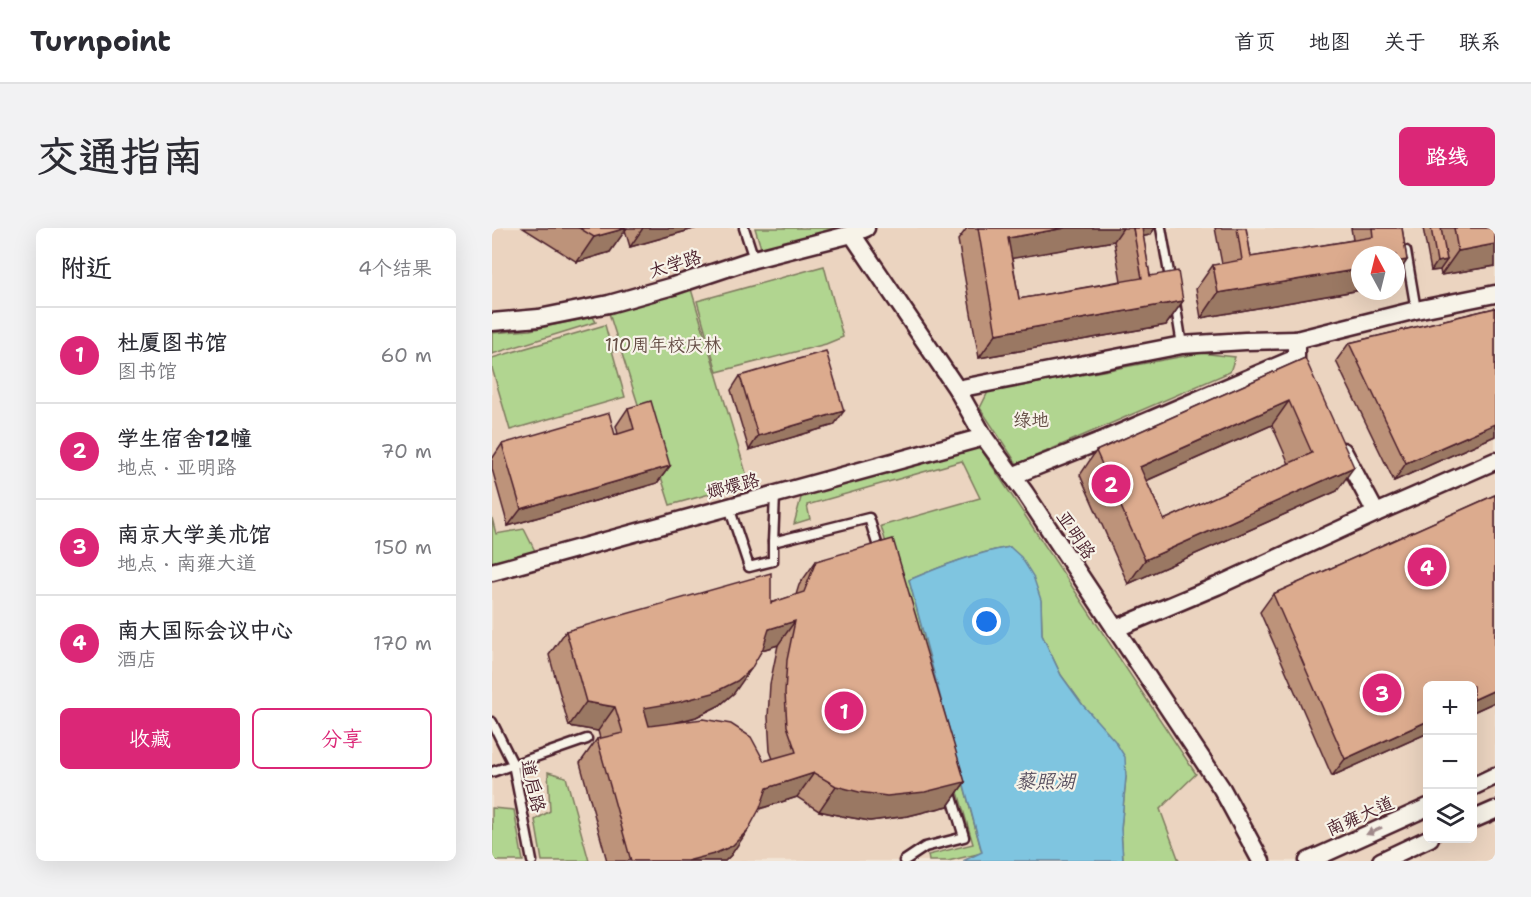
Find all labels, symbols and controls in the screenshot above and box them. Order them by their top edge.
text: Turnpoint [30,22,171,60]
text: 首页 [1234,28,1276,56]
text: 地图 [1309,28,1351,56]
text: 关于 [1384,28,1426,56]
text: 联系 [1459,28,1501,56]
button: 路线 [1399,127,1495,186]
text: 交通指南 [36,128,204,184]
street label: 太学路 [646,245,704,283]
north arrow [1351,246,1405,300]
text: 附近 [60,250,112,285]
text: 4个结果 [358,255,432,281]
text: 杜厦图书馆 [117,328,227,357]
park label: 110周年校庆林 [605,333,721,357]
text: 1 [75,342,84,368]
text: 60 m [380,342,432,368]
text: 图书馆 [117,358,177,384]
park label: 绿地 [1013,408,1049,432]
text: 学生宿舍12幢 [117,424,252,453]
text: 2 [73,438,87,464]
text: 70 m [380,438,432,464]
text: 地点 · 亚明路 [117,454,236,480]
pin: 2 [1092,462,1130,506]
street label: 嫏嬛路 [704,467,762,505]
street label: 亚明路 [1051,506,1101,564]
text: 南京大学美术馆 [117,520,271,549]
text: 3 [73,534,87,560]
text: 150 m [374,534,432,560]
pin: 4 [1408,544,1446,590]
text: 地点 · 南雍大道 [117,550,256,576]
your location [972,607,1001,636]
text: 南大国际会议中心 [117,616,293,645]
text: 4 [73,630,87,656]
text: 170 m [373,630,432,656]
text: 酒店 [117,646,157,672]
pin: 3 [1362,670,1402,716]
map controls [1423,681,1477,843]
button: + [1423,681,1477,735]
pin: 1 [824,688,864,734]
button: 收藏 [60,708,240,769]
button: 分享 [252,708,432,769]
button: − [1423,735,1477,789]
street label: 道启路 [515,757,551,815]
water label: 藜照湖 [1015,768,1077,794]
button: layers [1423,789,1477,843]
street label: 南雍大道 [1322,790,1398,842]
one-way arrow [1365,826,1383,836]

